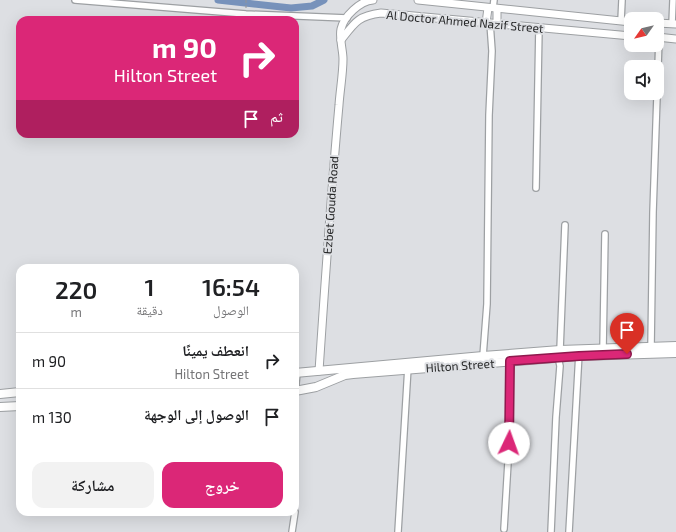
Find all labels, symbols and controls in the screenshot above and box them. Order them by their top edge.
street label: Al Doctor Ahmed Nazif Street [386,7,545,35]
north arrow [624,12,664,52]
map controls [624,12,664,100]
text: 90 m [152,30,217,64]
icon: right [231,32,283,84]
button: sound [624,60,664,100]
text: Hilton Street [114,64,217,86]
text: ثم [270,107,283,125]
icon: arrive [240,108,262,130]
street label: Ezbet Gouda Road [320,155,340,255]
text: 1 [145,272,155,301]
text: 16:54 [202,272,260,301]
text: 220 [55,275,97,304]
text: دقيقة [136,302,163,318]
text: الوصول [213,302,249,318]
text: m [71,304,82,320]
pin [610,313,644,354]
icon: arrive [616,319,638,341]
text: انعطف يمينًا [182,341,249,359]
icon: right [261,350,283,372]
text: 90 m [32,352,66,370]
street label: Hilton Street [425,356,495,374]
text: Hilton Street [174,366,249,382]
text: الوصول إلى الوجهة [144,405,249,423]
icon: arrive [261,406,283,428]
text: 130 m [32,408,72,426]
position arrow [488,422,530,464]
button: مشاركة [32,462,154,508]
button: خروج [162,462,283,508]

